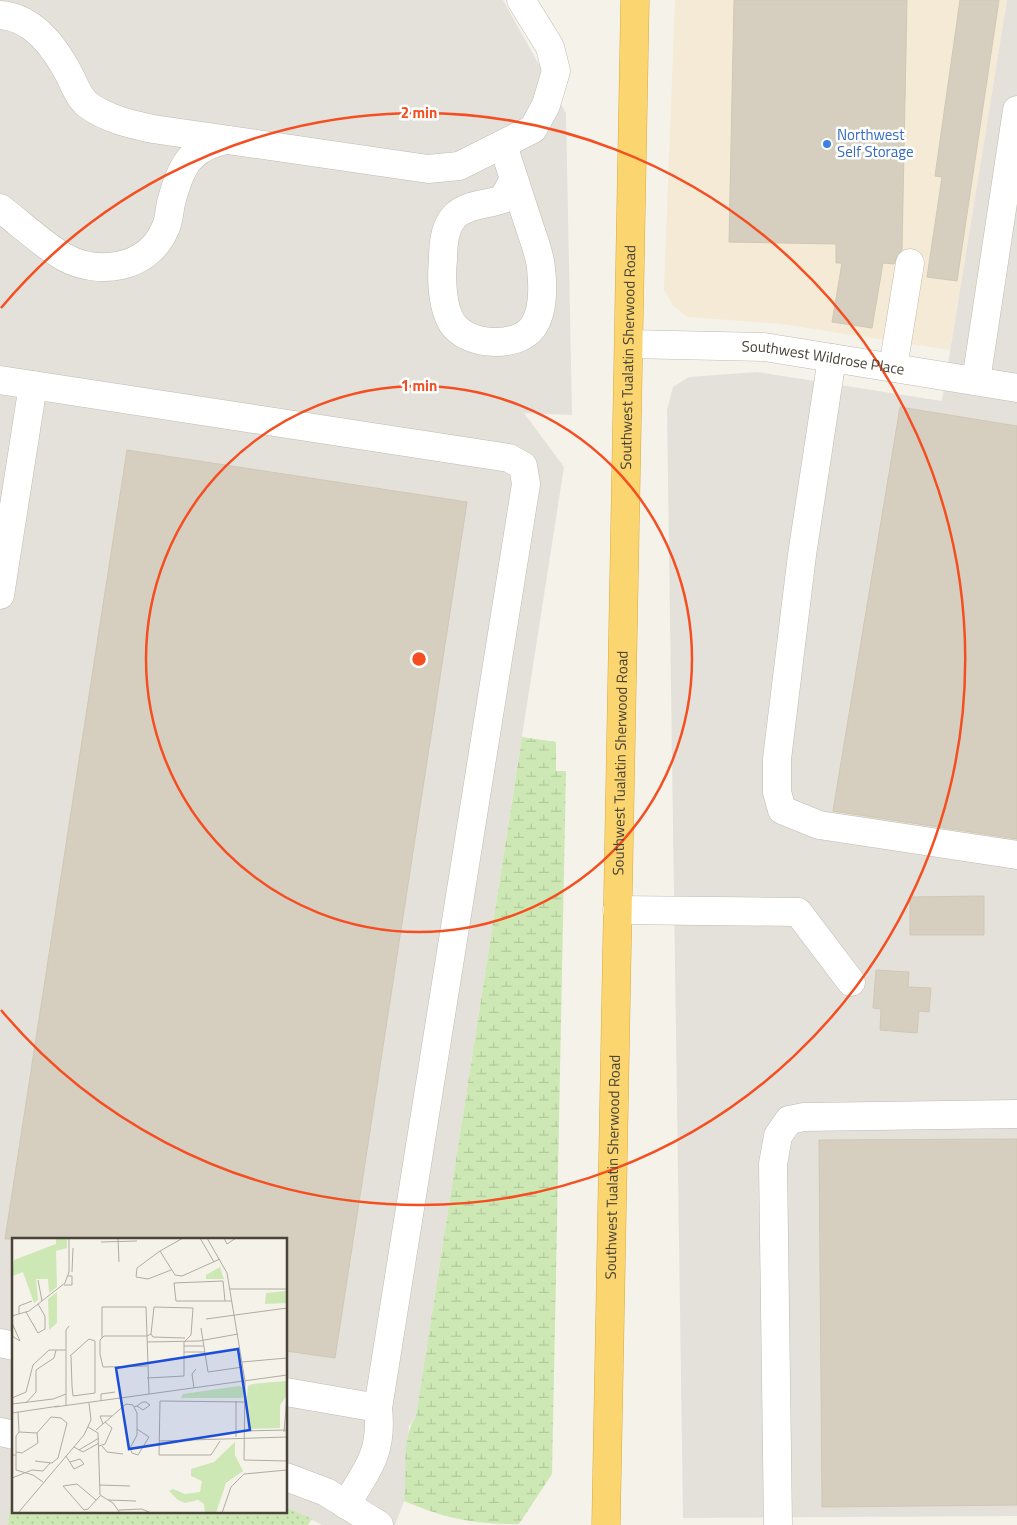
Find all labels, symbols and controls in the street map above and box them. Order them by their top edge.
text: 2 min [401,101,437,124]
place label: Northwest Self Storage [837,123,914,163]
marker: Northwest Self Storage [821,138,833,150]
street label: Southwest Tualatin Sherwood Road [614,245,641,470]
street label: Southwest Wildrose Place [741,335,906,381]
text: 1 min [401,374,437,397]
centre of rings [410,650,428,668]
street label: Southwest Tualatin Sherwood Road [606,651,634,876]
street label: Southwest Tualatin Sherwood Road [599,1055,626,1280]
inset map [12,1238,288,1512]

